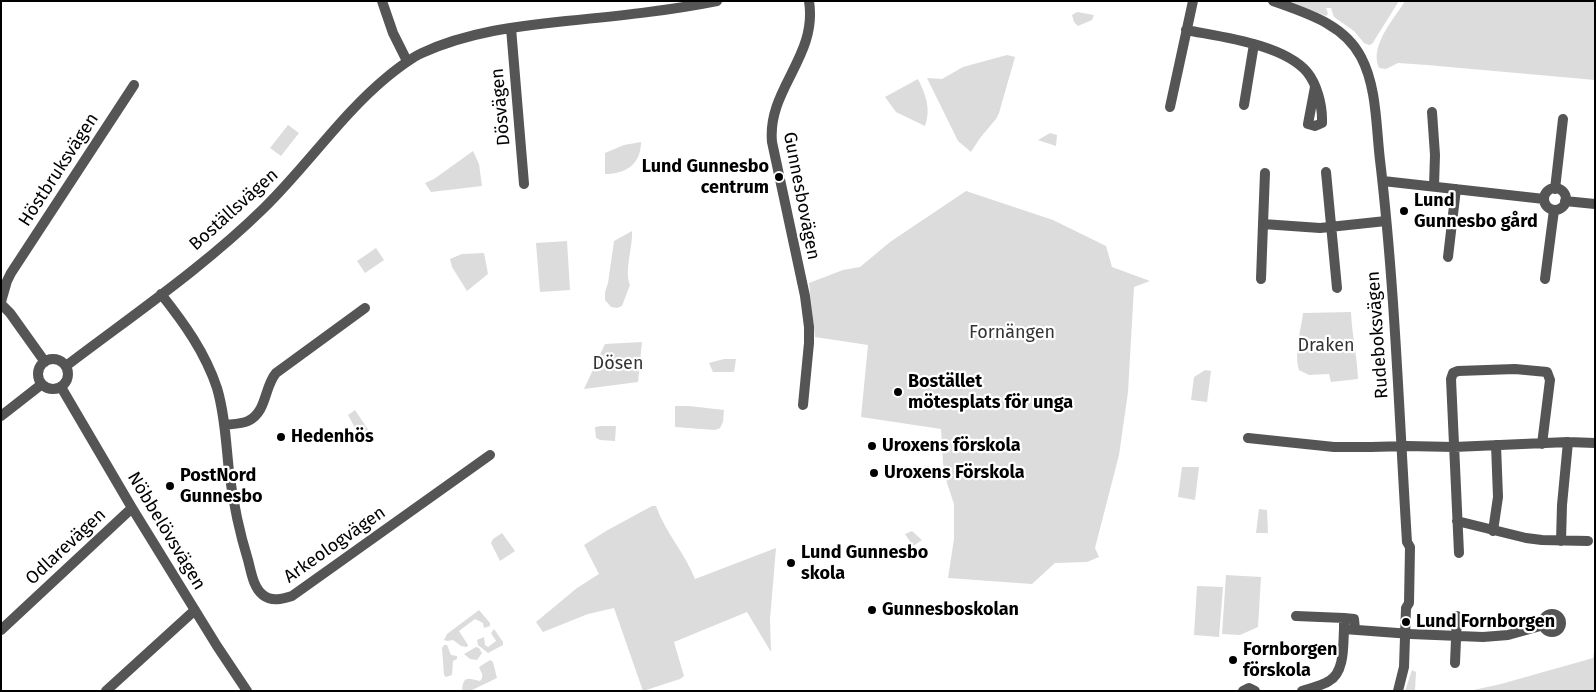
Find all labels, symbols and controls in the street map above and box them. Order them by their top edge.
street label: Dösvägen [487,67,515,147]
street label: Höstbruksvägen [14,109,104,231]
street label: Gunnesbovägen [778,130,824,262]
place label: Lund Gunnesbo centrum [642,156,769,198]
street label: Boställsvägen [185,164,283,256]
marker: Lund Gunnesbo centrum [773,171,785,183]
place label: Lund Gunnesbo gård [1414,190,1538,232]
marker: Lund Gunnesbo gård [1398,205,1410,217]
street label: Rudeboksvägen [1363,270,1393,400]
park label: Fornängen [969,322,1055,344]
park label: Draken [1297,335,1355,357]
park label: Dösen [593,353,643,375]
place label: Bostället mötesplats för unga [908,371,1073,414]
marker: Bostället mötesplats för unga [892,386,904,398]
place label: Hedenhös [291,426,374,448]
marker: Hedenhös [275,431,287,443]
place label: Uroxens förskola [882,435,1021,457]
marker: Uroxens förskola [866,440,878,452]
place label: Uroxens Förskola [884,462,1025,484]
place label: PostNord Gunnesbo [180,465,263,508]
marker: Uroxens Förskola [868,467,880,479]
street label: Nöbbelövsvägen [122,468,210,594]
marker: PostNord Gunnesbo [164,480,176,492]
street label: Arkeologvägen [280,502,390,588]
street label: Odlarevägen [21,504,111,590]
place label: Lund Gunnesbo skola [801,542,928,584]
marker: Lund Gunnesbo skola [785,557,797,569]
place label: Gunnesboskolan [882,599,1019,621]
marker: Gunnesboskolan [866,604,878,616]
place label: Lund Fornborgen [1416,611,1555,633]
marker: Lund Fornborgen [1400,616,1412,628]
place label: Fornborgen förskola [1243,639,1337,682]
marker: Fornborgen förskola [1227,654,1239,666]

